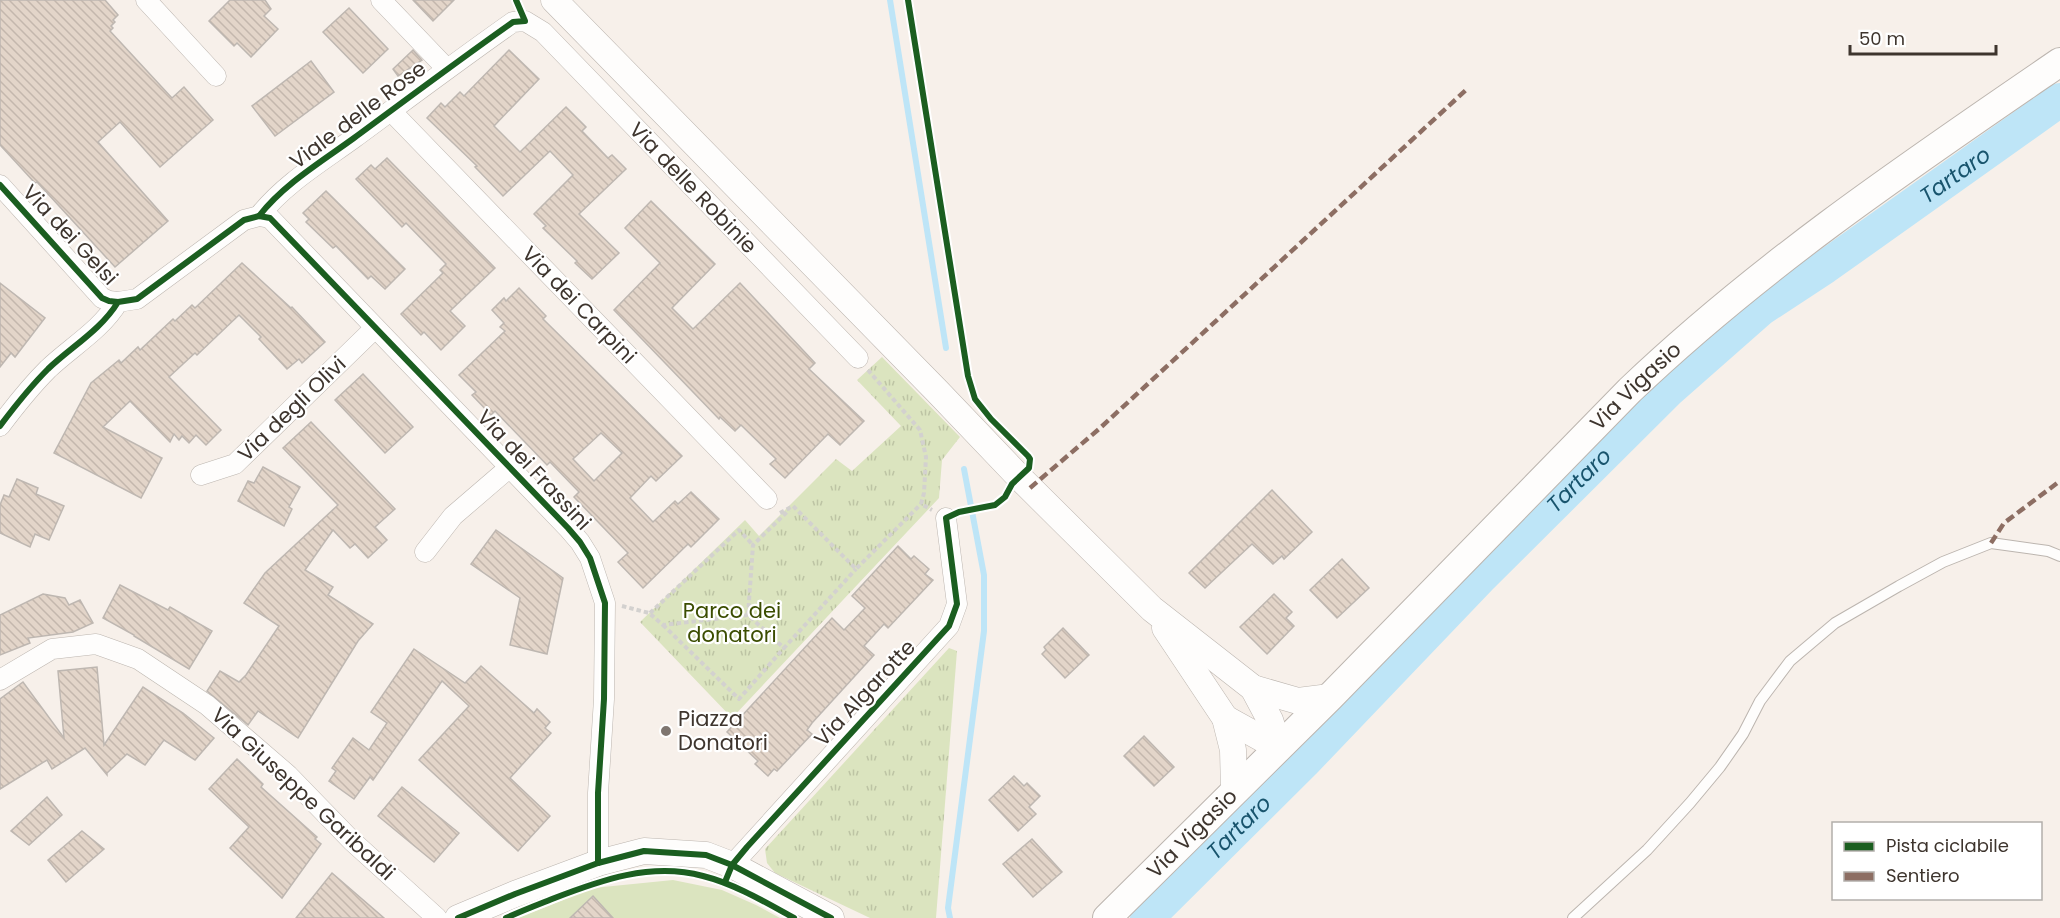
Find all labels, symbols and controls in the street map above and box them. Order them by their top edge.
scale bar [1850,18,1996,56]
text: 50 m [1859,26,1905,51]
street label: Viale delle Rose [284,54,432,175]
street label: Via delle Robinie [623,116,764,260]
water label: Tartaro [1914,139,1997,211]
street label: Via dei Gelsi [16,178,125,291]
street label: Via dei Carpini [516,239,643,370]
street label: Via Vigasio [1583,335,1687,437]
street label: Via degli Olivi [231,349,352,468]
street label: Via dei Frassini [471,403,598,536]
water label: Tartaro [1540,441,1618,520]
park label: Parco dei donatori [683,596,781,649]
street label: Via Algarotte [807,633,922,752]
street label: Via Giuseppe Garibaldi [205,701,402,887]
place label: Piazza Donatori [678,704,768,757]
marker: Piazza Donatori [659,724,673,738]
street label: Via Vigasio [1140,782,1243,884]
water label: Tartaro [1199,788,1278,867]
legend [1832,822,2042,900]
text: Pista ciclabile [1886,833,2009,858]
text: Sentiero [1886,863,1960,888]

